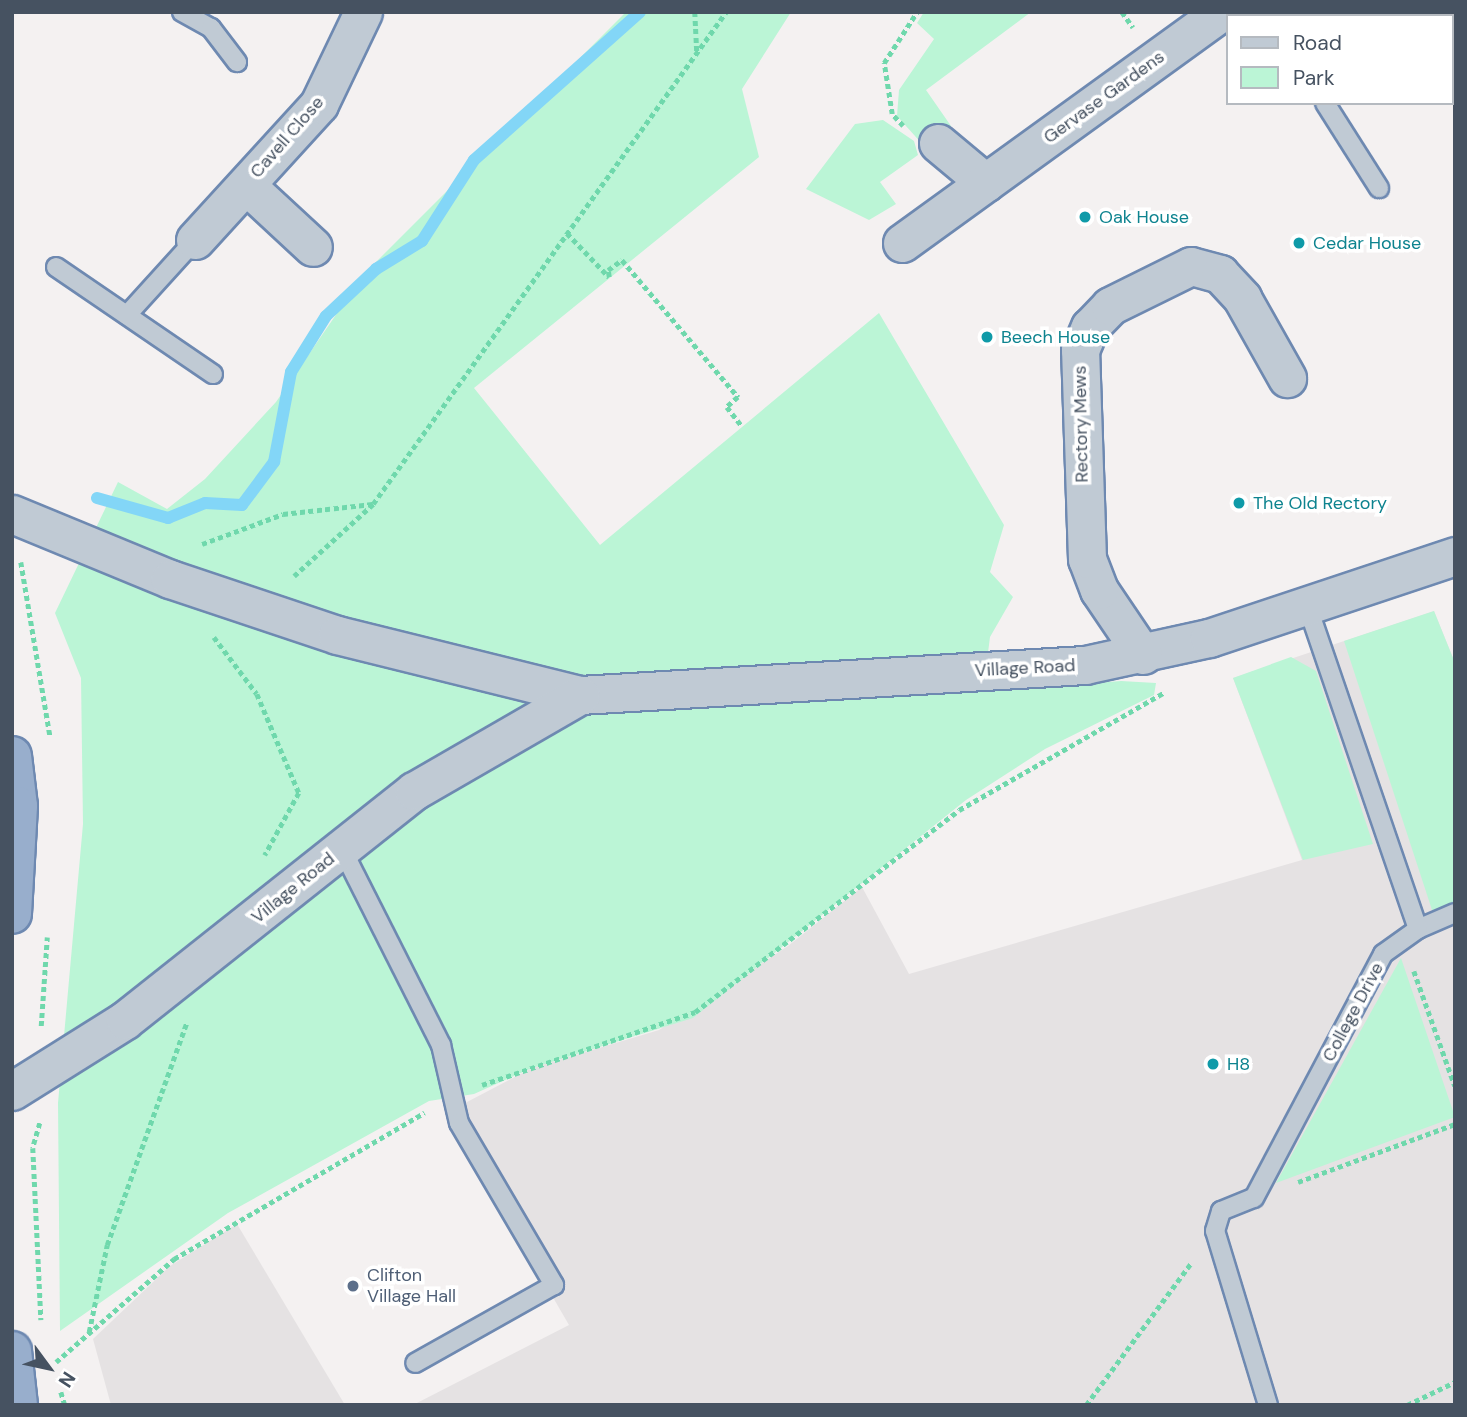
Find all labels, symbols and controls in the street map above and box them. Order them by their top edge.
legend [1226,14,1453,105]
text: Road [1293,29,1342,57]
street label: Gervase Gardens [1039,46,1169,148]
text: Park [1293,64,1334,92]
street label: Cavell Close [246,92,328,182]
place label: Oak House [1099,206,1189,228]
marker: Oak House [1077,209,1093,225]
place label: Cedar House [1313,232,1421,254]
marker: Cedar House [1291,235,1307,251]
place label: Beech House [1001,326,1110,348]
marker: Beech House [979,329,995,345]
street label: Rectory Mews [1069,365,1093,483]
place label: The Old Rectory [1253,492,1387,514]
marker: The Old Rectory [1231,495,1247,511]
street label: Village Road [974,655,1076,681]
street label: Village Road [247,848,339,928]
street label: College Drive [1318,959,1388,1065]
place label: H8 [1227,1053,1250,1075]
marker: H8 [1205,1056,1221,1072]
place label: Clifton Village Hall [367,1265,456,1308]
marker: Clifton Village Hall [345,1278,361,1294]
north arrow [14,1333,84,1403]
text: N [53,1367,81,1392]

